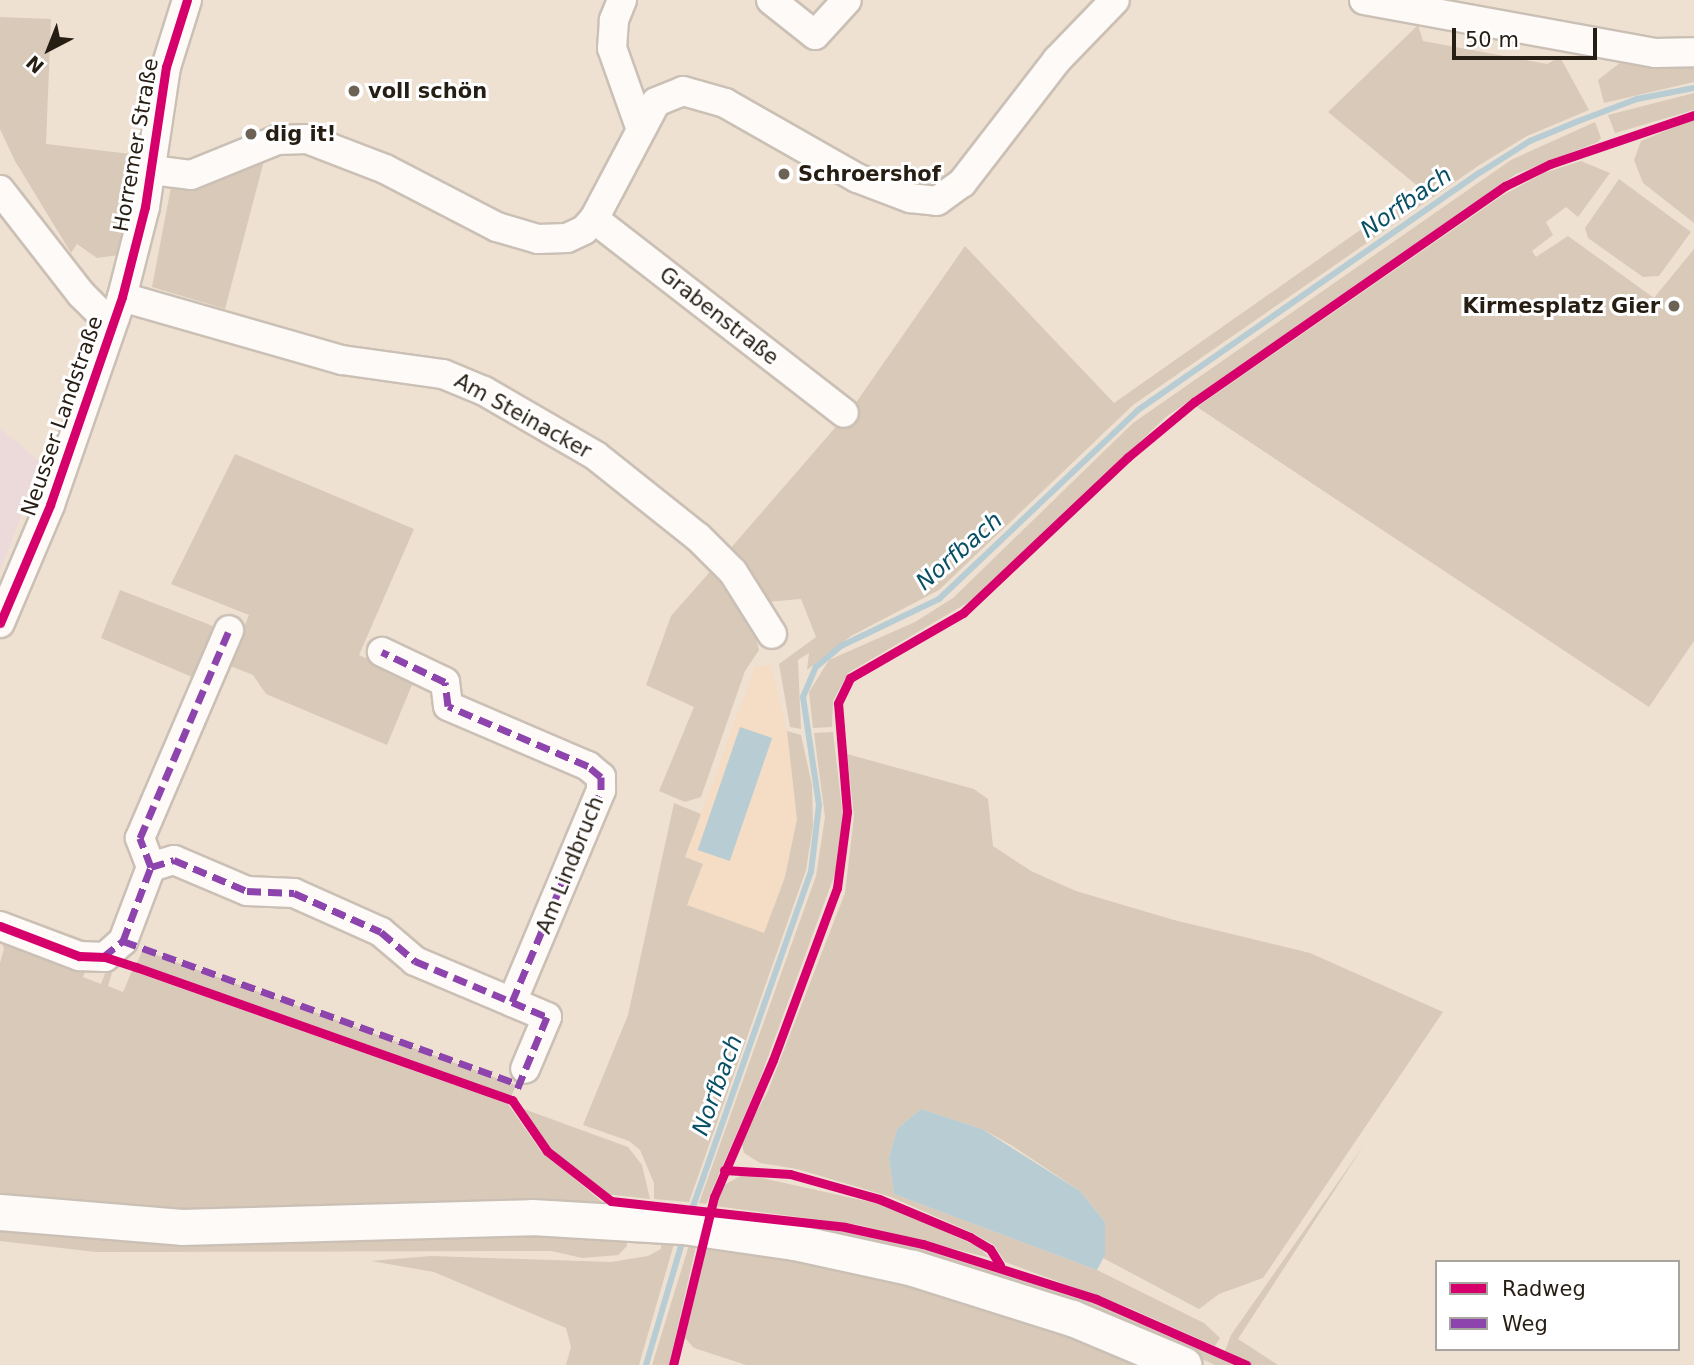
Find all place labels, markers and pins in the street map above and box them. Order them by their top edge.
place label: voll schön [368,78,487,104]
marker: voll schön [346,83,362,99]
place label: dig it! [265,121,336,147]
marker: dig it! [243,126,259,142]
place label: Schroershof [798,161,941,187]
marker: Schroershof [776,166,792,182]
place label: Kirmesplatz Gier [1463,293,1660,319]
marker: Kirmesplatz Gier [1666,298,1682,314]

